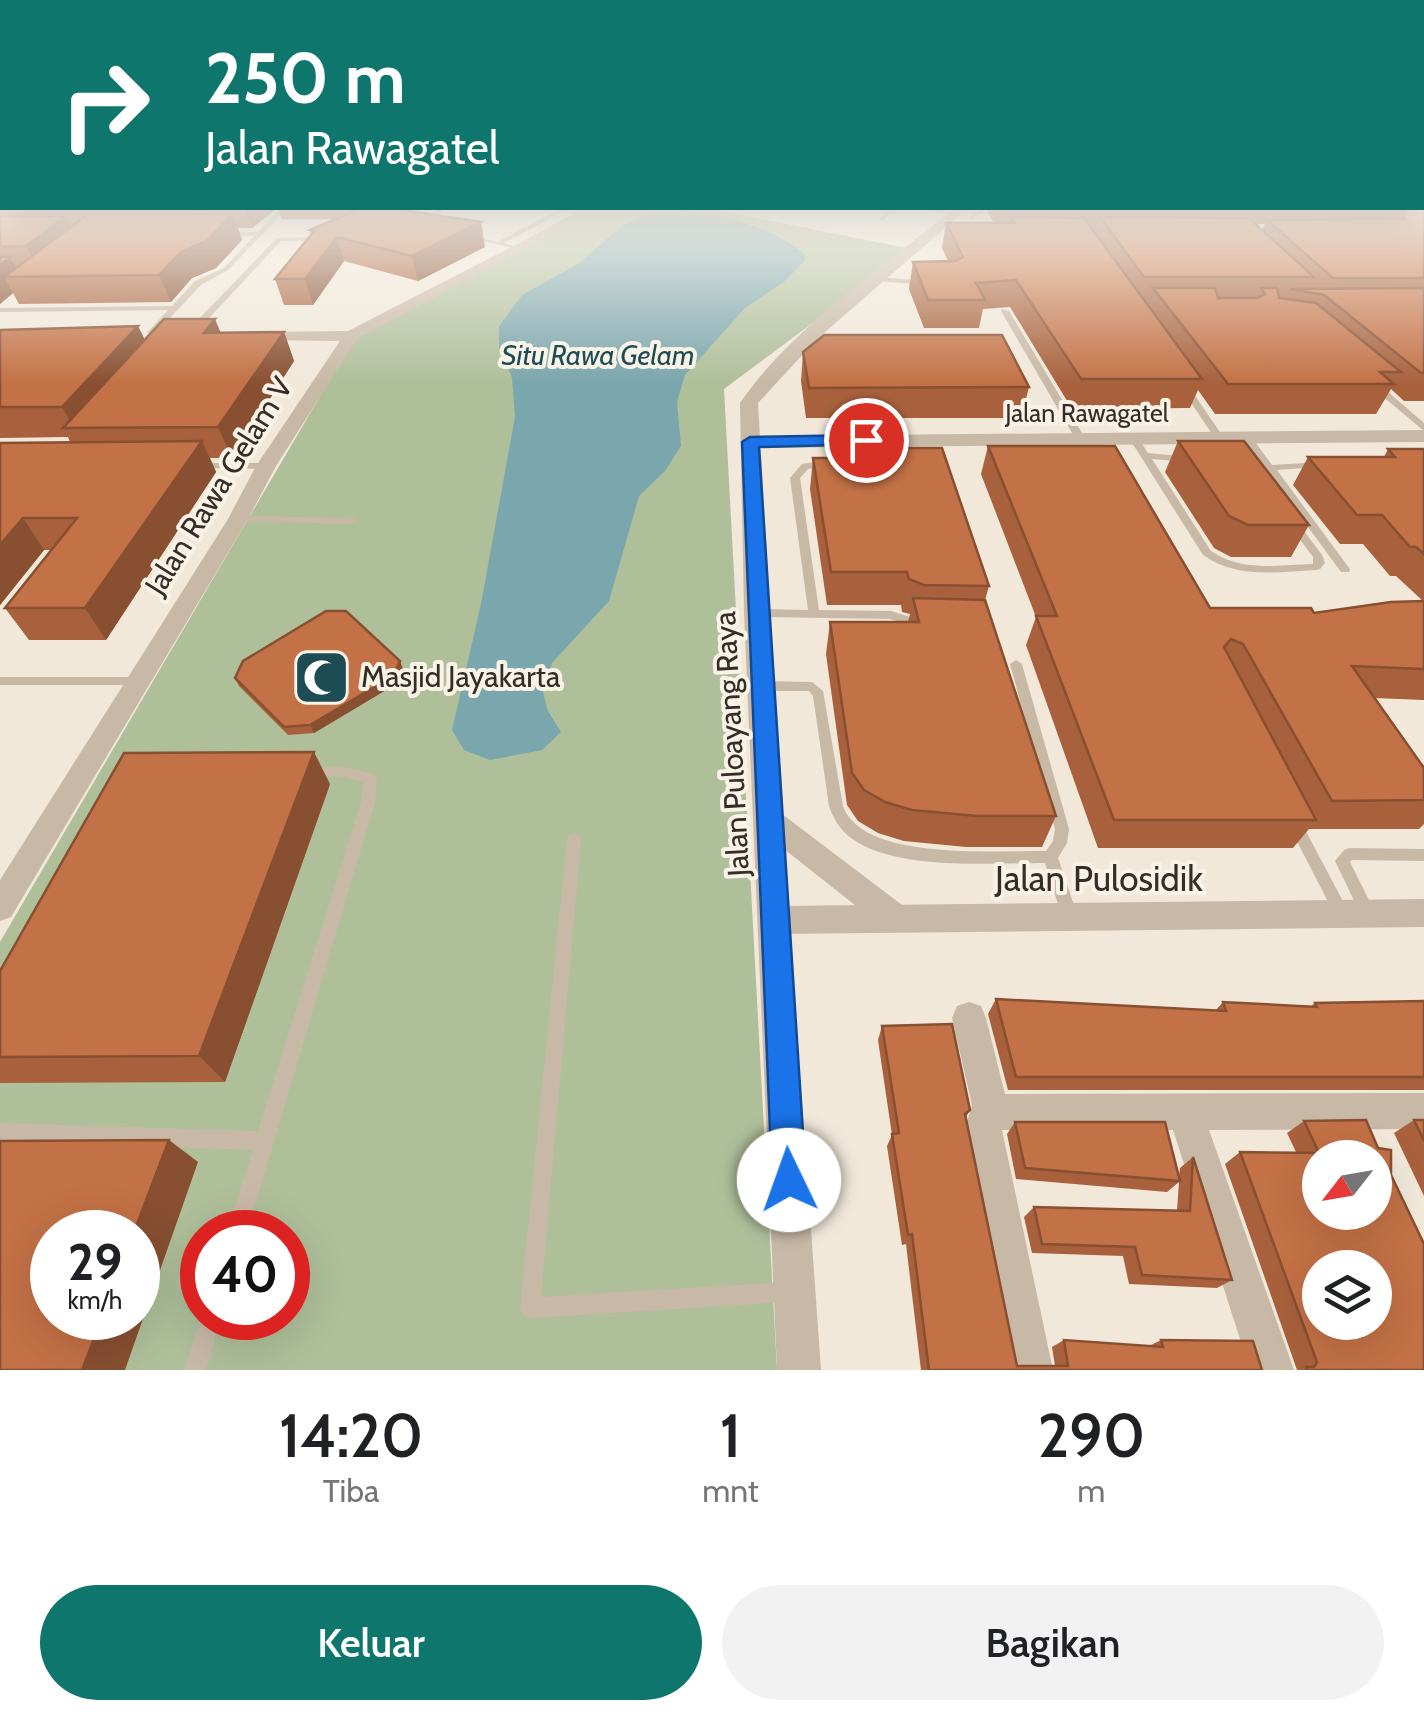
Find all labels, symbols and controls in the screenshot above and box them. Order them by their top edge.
text: 250 m [205,35,406,121]
icon: right [40,40,170,170]
text: Jalan Rawagatel [205,121,499,175]
water label: Situ Rawa Gelam [501,338,695,372]
street label: Jalan Rawa Gelam V [136,369,301,602]
pin [824,398,909,483]
street label: Jalan Rawagatel [1004,398,1169,428]
icon: arrive [839,413,894,468]
street label: Jalan Puloayang Raya [706,610,757,879]
mosque icon: Masjid Jayakarta [292,647,352,707]
place label: Masjid Jayakarta [361,658,561,695]
street label: Jalan Pulosidik [994,857,1203,900]
position arrow [737,1128,841,1232]
north arrow [1302,1140,1392,1230]
map controls [1302,1140,1392,1340]
speed limit sign: 40 [180,1210,310,1340]
text: 29 [68,1232,122,1293]
button: layers [1302,1250,1392,1340]
text: km/h [68,1285,122,1315]
text: 14:20 [279,1399,423,1472]
text: 1 [720,1399,741,1472]
text: 290 [1037,1399,1145,1472]
text: Tiba [323,1471,379,1510]
text: mnt [702,1471,759,1510]
text: m [1077,1471,1105,1510]
button: Keluar [40,1585,702,1700]
button: Bagikan [722,1585,1384,1700]

